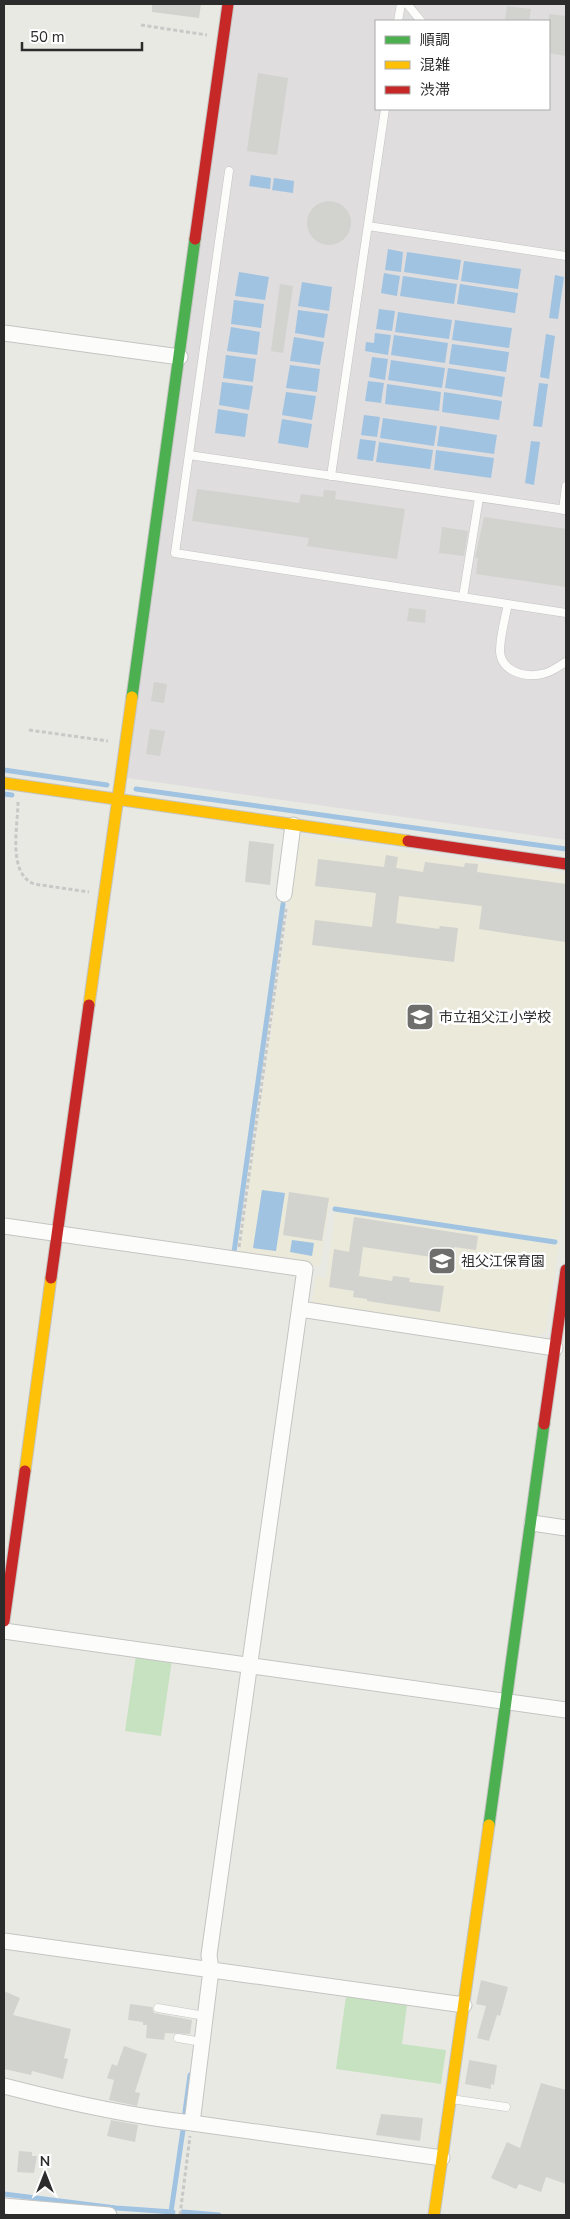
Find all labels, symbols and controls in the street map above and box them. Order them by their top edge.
scale bar [22,20,142,52]
legend [375,20,550,110]
text: 50 m [30,27,65,47]
text: 順調 [420,30,450,50]
text: 混雑 [420,55,450,75]
text: 渋滞 [420,80,450,100]
school or university icon: 市立祖父江小学校 [405,1002,435,1032]
place label: 市立祖父江小学校 [439,1008,551,1027]
school or university icon: 祖父江保育園 [427,1246,457,1276]
place label: 祖父江保育園 [461,1252,545,1271]
north arrow [20,2149,70,2199]
text: N [40,2152,50,2171]

